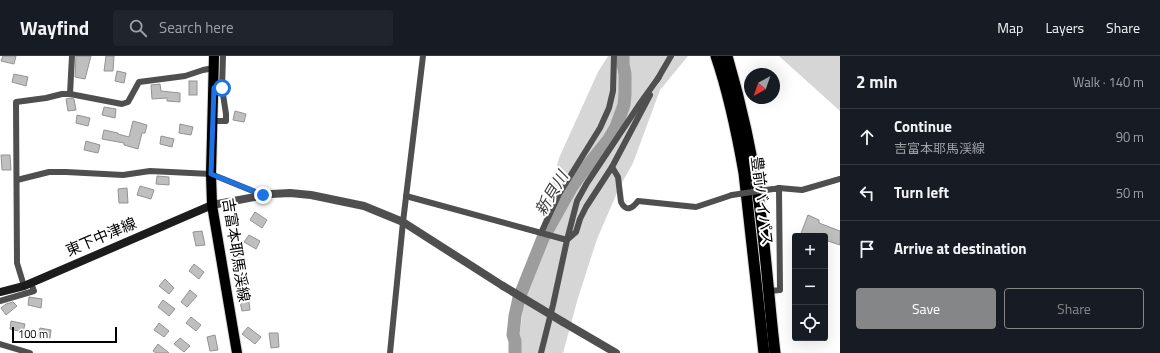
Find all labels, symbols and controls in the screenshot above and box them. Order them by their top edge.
search box [113,10,393,46]
text: Wayfind [20,13,89,42]
text: Search here [159,16,234,39]
icon: search [127,17,149,39]
text: Map [997,17,1023,38]
text: Layers [1045,17,1084,38]
text: Share [1106,17,1140,38]
north arrow [744,68,780,104]
text: 2 min [856,69,897,95]
text: Walk · 140 m [1073,72,1144,92]
route start [213,79,231,97]
text: Continue [894,115,952,138]
icon: ahead [856,126,878,148]
text: 90 m [1116,127,1144,147]
text: 吉富本耶馬渓線 [894,138,985,158]
street label: 豊前バイパス [746,155,779,247]
water label: 新貝川 [528,165,575,220]
text: Turn left [894,181,949,204]
icon: left [856,182,878,204]
text: 50 m [1116,183,1144,203]
route end [254,186,272,204]
street label: 吉富本耶馬渓線 [217,196,256,304]
street label: 東下中津線 [62,211,140,262]
map controls [792,233,828,341]
button: + [792,233,828,269]
text: Arrive at destination [894,237,1027,260]
icon: arrive [856,238,878,260]
button: − [792,269,828,305]
button: Save [856,288,996,329]
button: Share [1004,288,1144,329]
button: locate [792,305,828,341]
scale bar [12,325,117,344]
text: 100 m [18,326,48,342]

